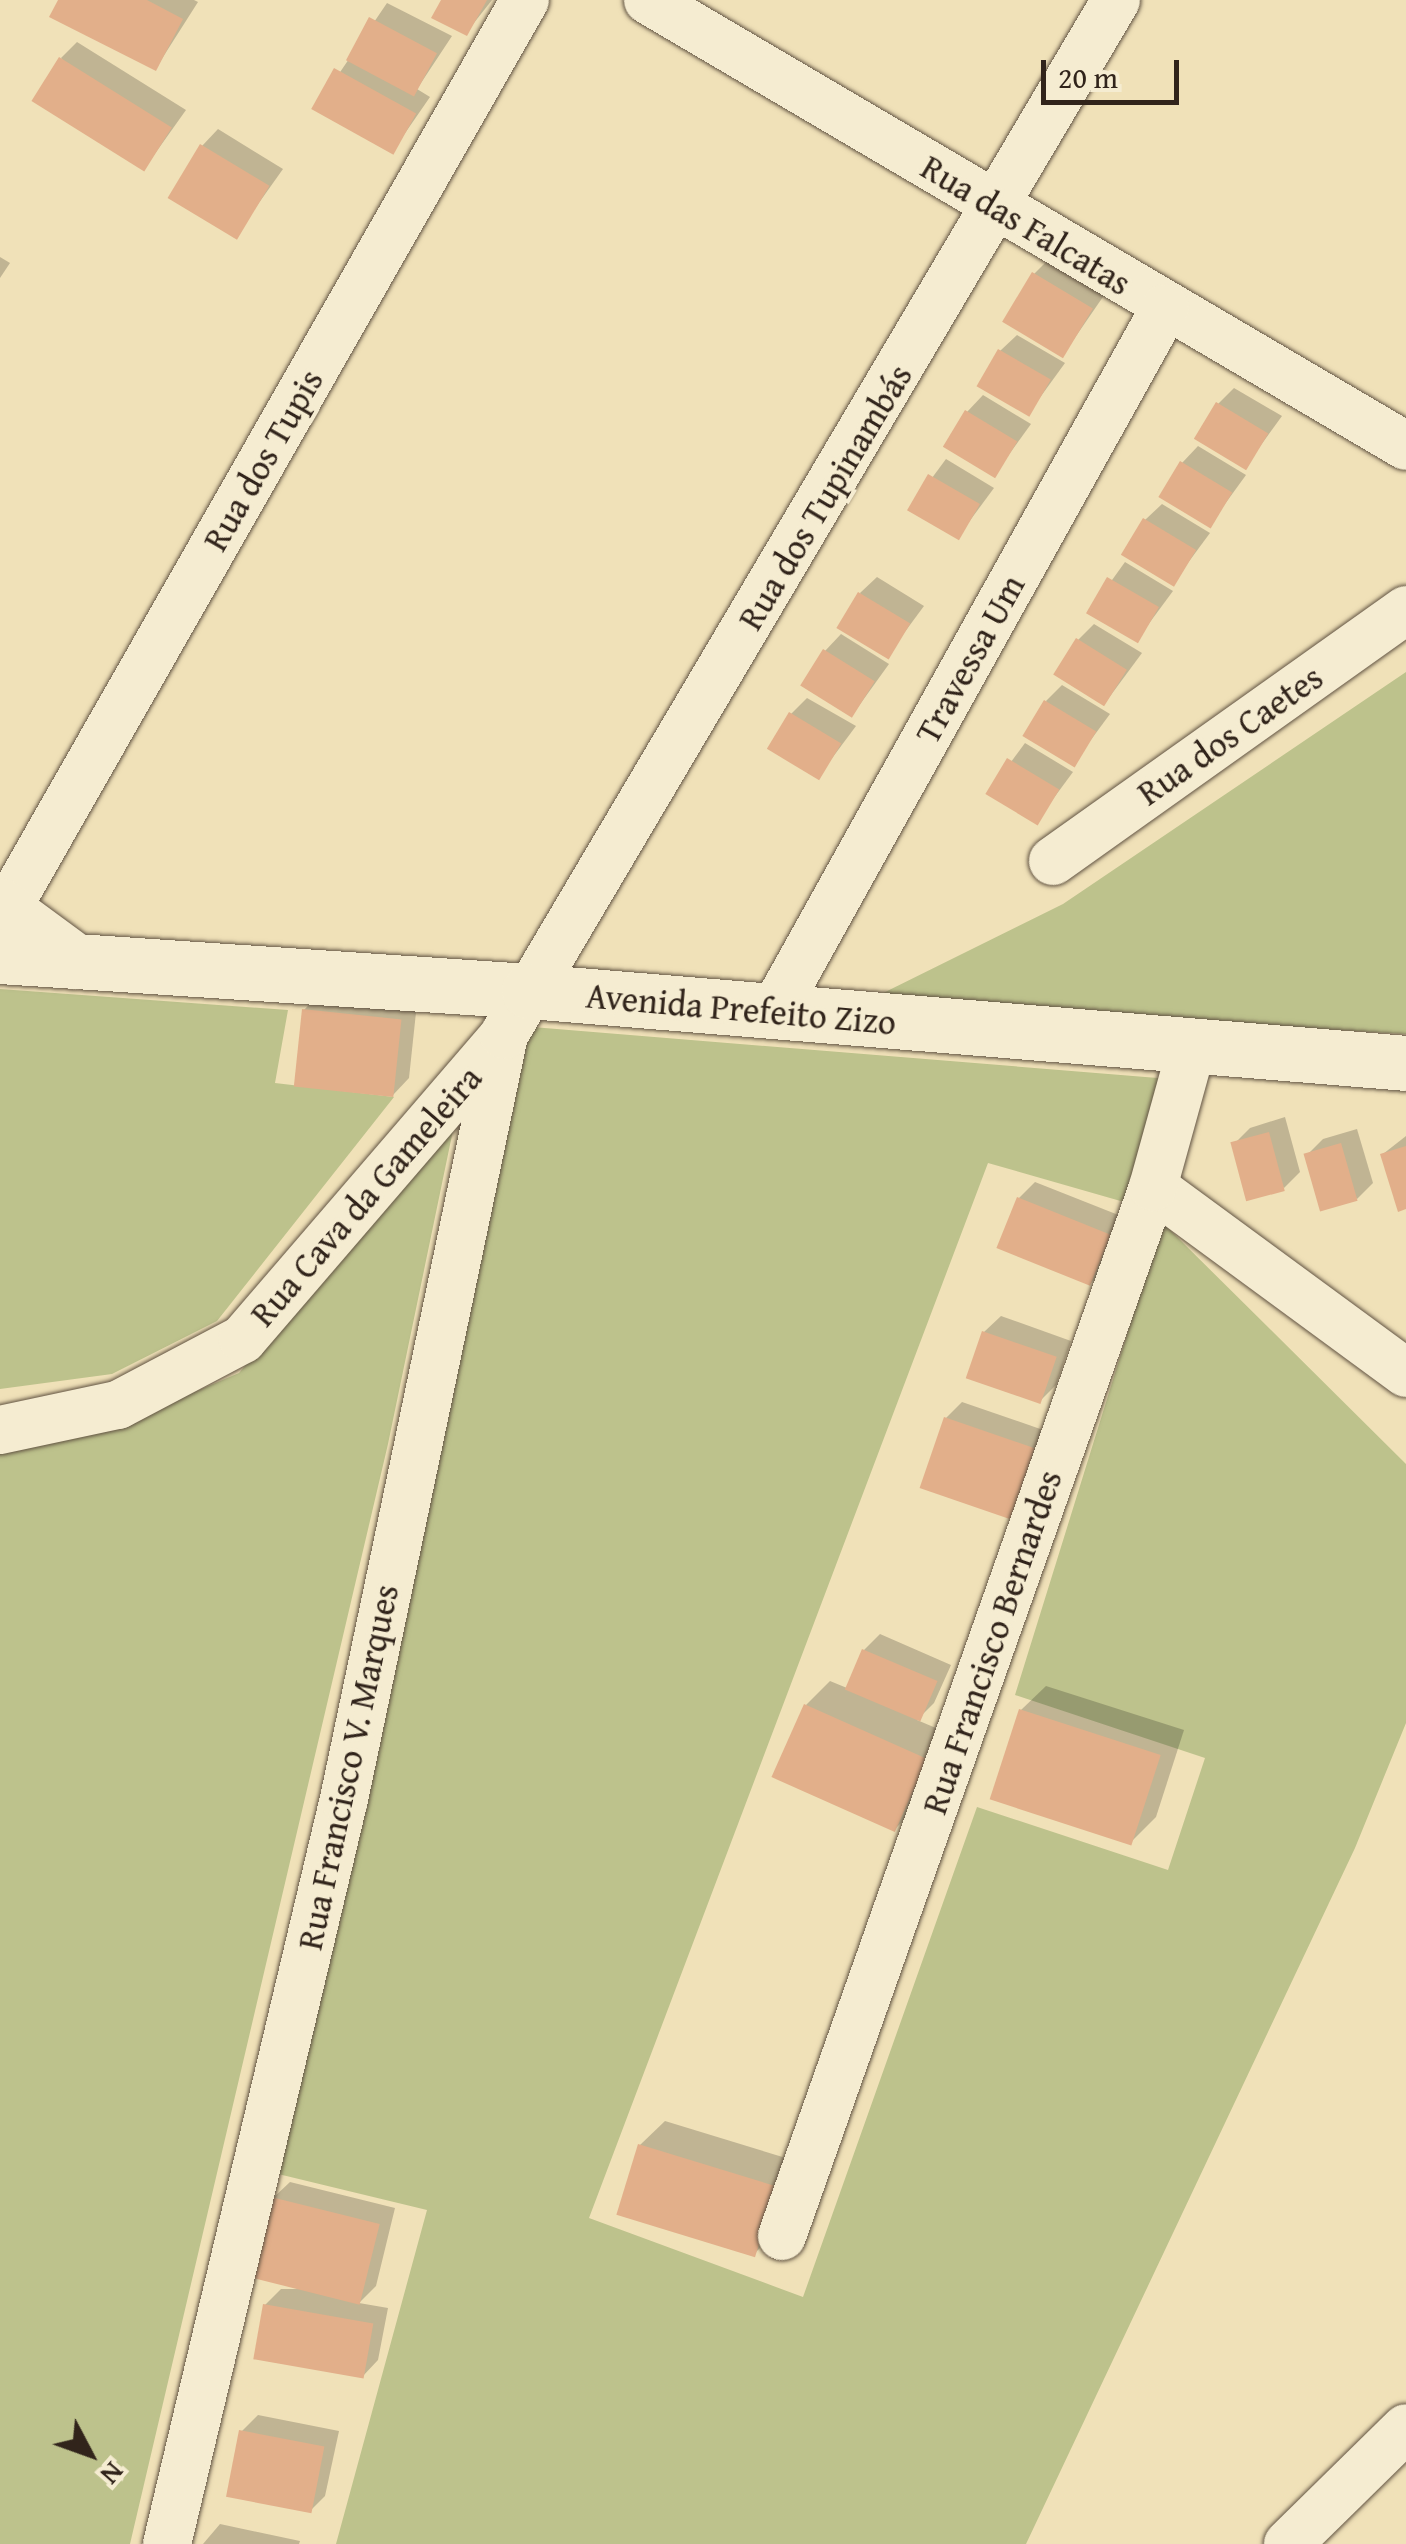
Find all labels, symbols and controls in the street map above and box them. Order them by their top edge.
scale bar [1046,40,1184,102]
text: 20 m [1058,55,1118,99]
street label: Rua das Falcatas [914,146,1138,304]
street label: Rua dos Tupinambás [729,357,921,637]
street label: Rua dos Tupis [194,362,332,558]
street label: Travessa Um [906,567,1034,751]
street label: Rua dos Caetes [1129,656,1331,814]
street label: Avenida Prefeito Zizo [584,975,898,1043]
street label: Rua Cava da Gameleira [242,1057,490,1335]
street label: Rua Francisco Bernardes [913,1465,1071,1819]
street label: Rua Francisco V. Marques [289,1580,407,1954]
north arrow [40,2404,140,2504]
text: N [91,2453,135,2495]

